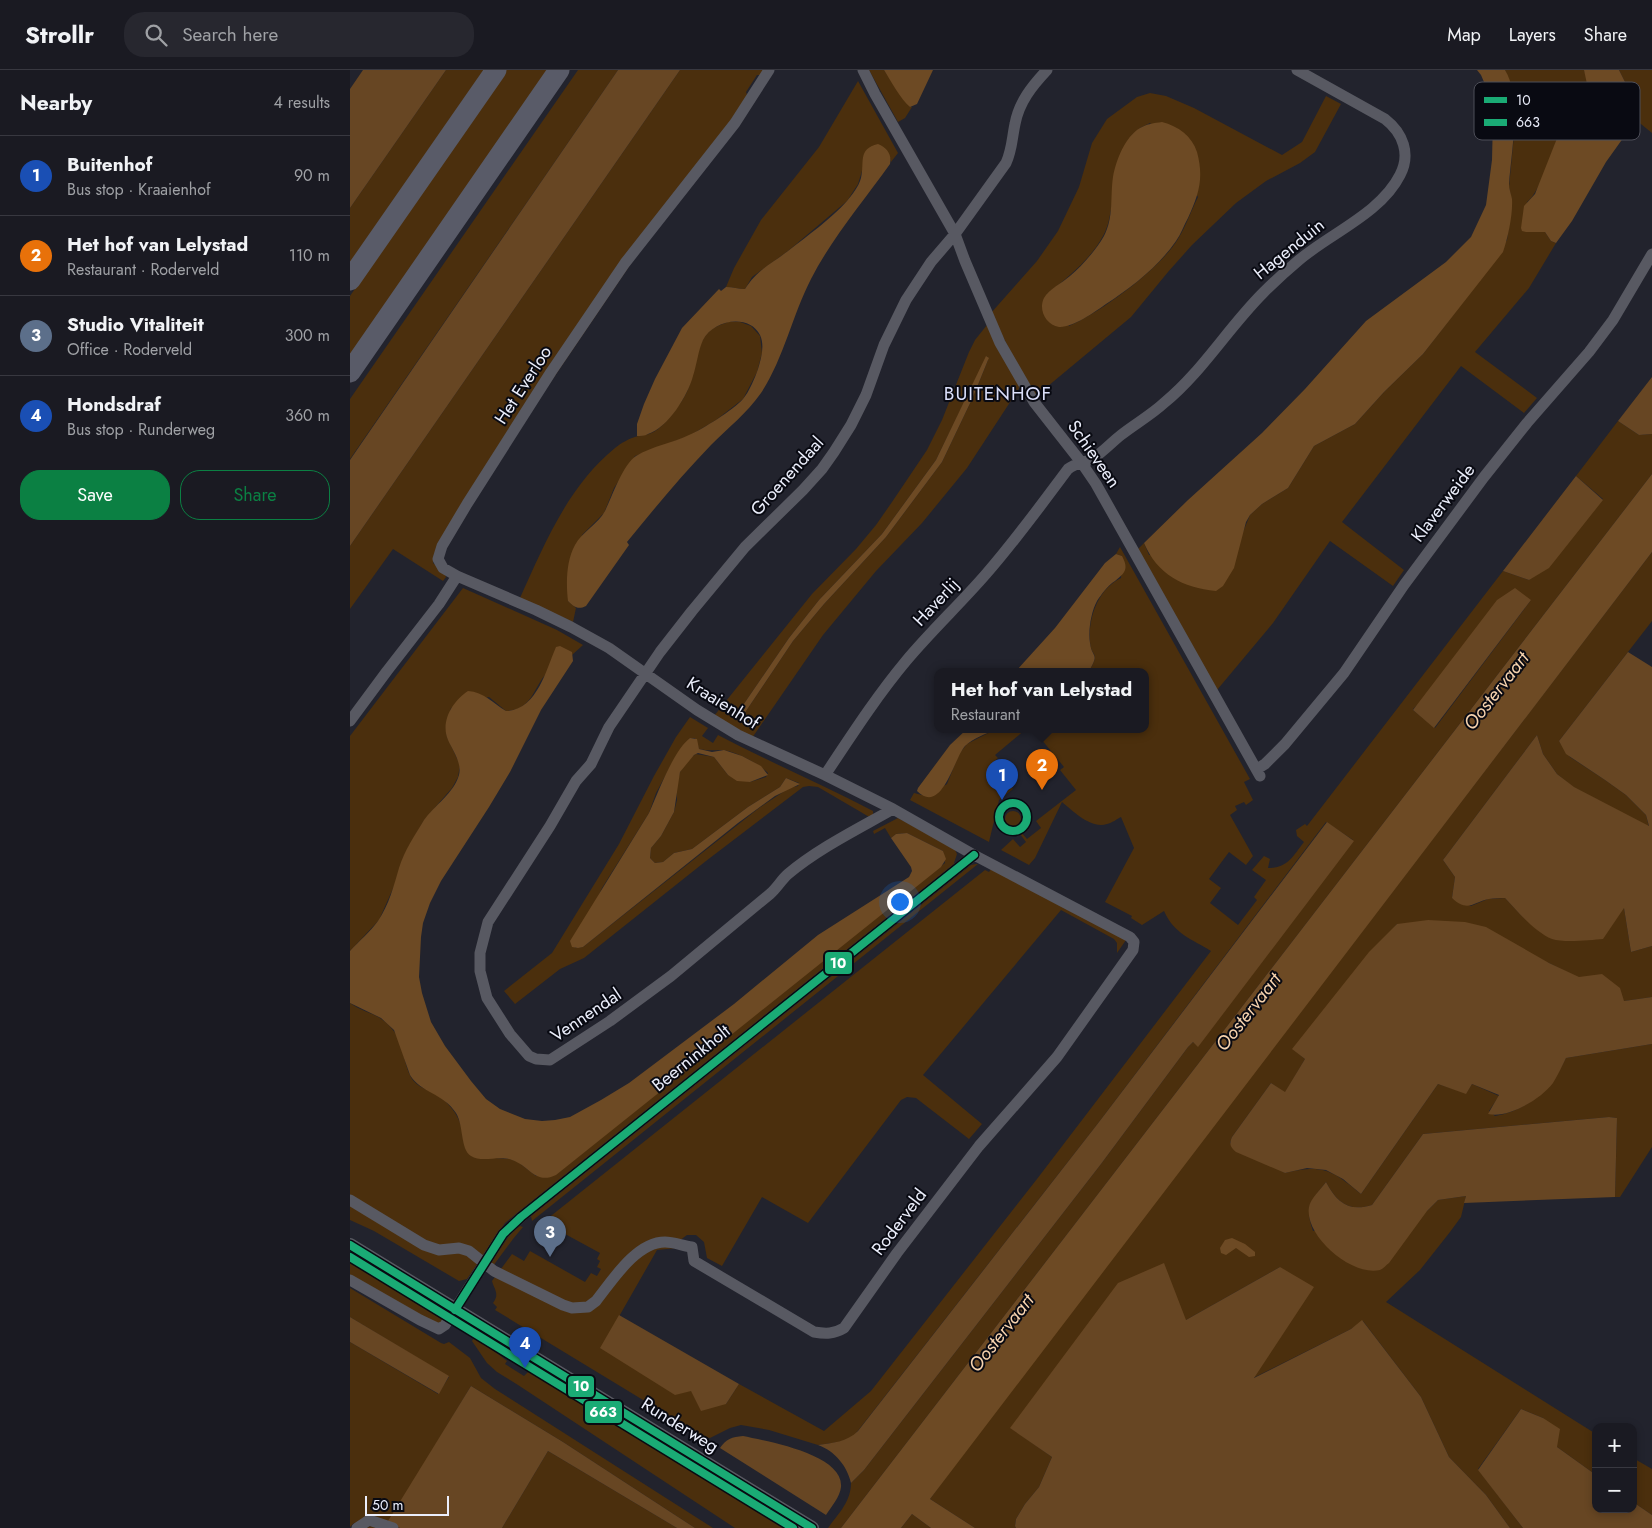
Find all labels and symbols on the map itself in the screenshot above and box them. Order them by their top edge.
legend [1474,82,1640,140]
text: 10 [1516,90,1531,110]
text: 663 [1516,112,1540,132]
street label: Hagenduin [1248,212,1330,286]
street label: Het Everloo [488,341,558,429]
district label: BUITENHOF [944,380,1052,407]
street label: Schieveen [1061,415,1127,493]
street label: Groenendaal [744,431,830,521]
street label: Klaverweide [1405,458,1481,548]
street label: Haverlij [907,572,965,632]
water label: Oostervaart [1457,645,1536,736]
street label: Kraaienhof [682,670,765,736]
pin: 2 [1026,749,1058,790]
pin: 1 [986,759,1018,800]
your location [887,889,913,915]
line badge: 10 [824,951,853,975]
text: 10 [830,953,846,973]
water label: Oostervaart [1209,966,1288,1057]
street label: Vennendal [545,982,627,1048]
street label: Beerninkholt [646,1018,736,1098]
street label: Roderveld [865,1183,933,1261]
pin: 3 [534,1216,566,1257]
water label: Oostervaart [962,1287,1041,1378]
pin: 4 [509,1327,541,1368]
line badge: 10 [567,1375,595,1398]
text: 10 [573,1376,589,1396]
street label: Runderweg [636,1391,724,1459]
line badge: 663 [584,1400,623,1424]
text: 663 [589,1402,617,1422]
scale bar [365,1493,449,1516]

